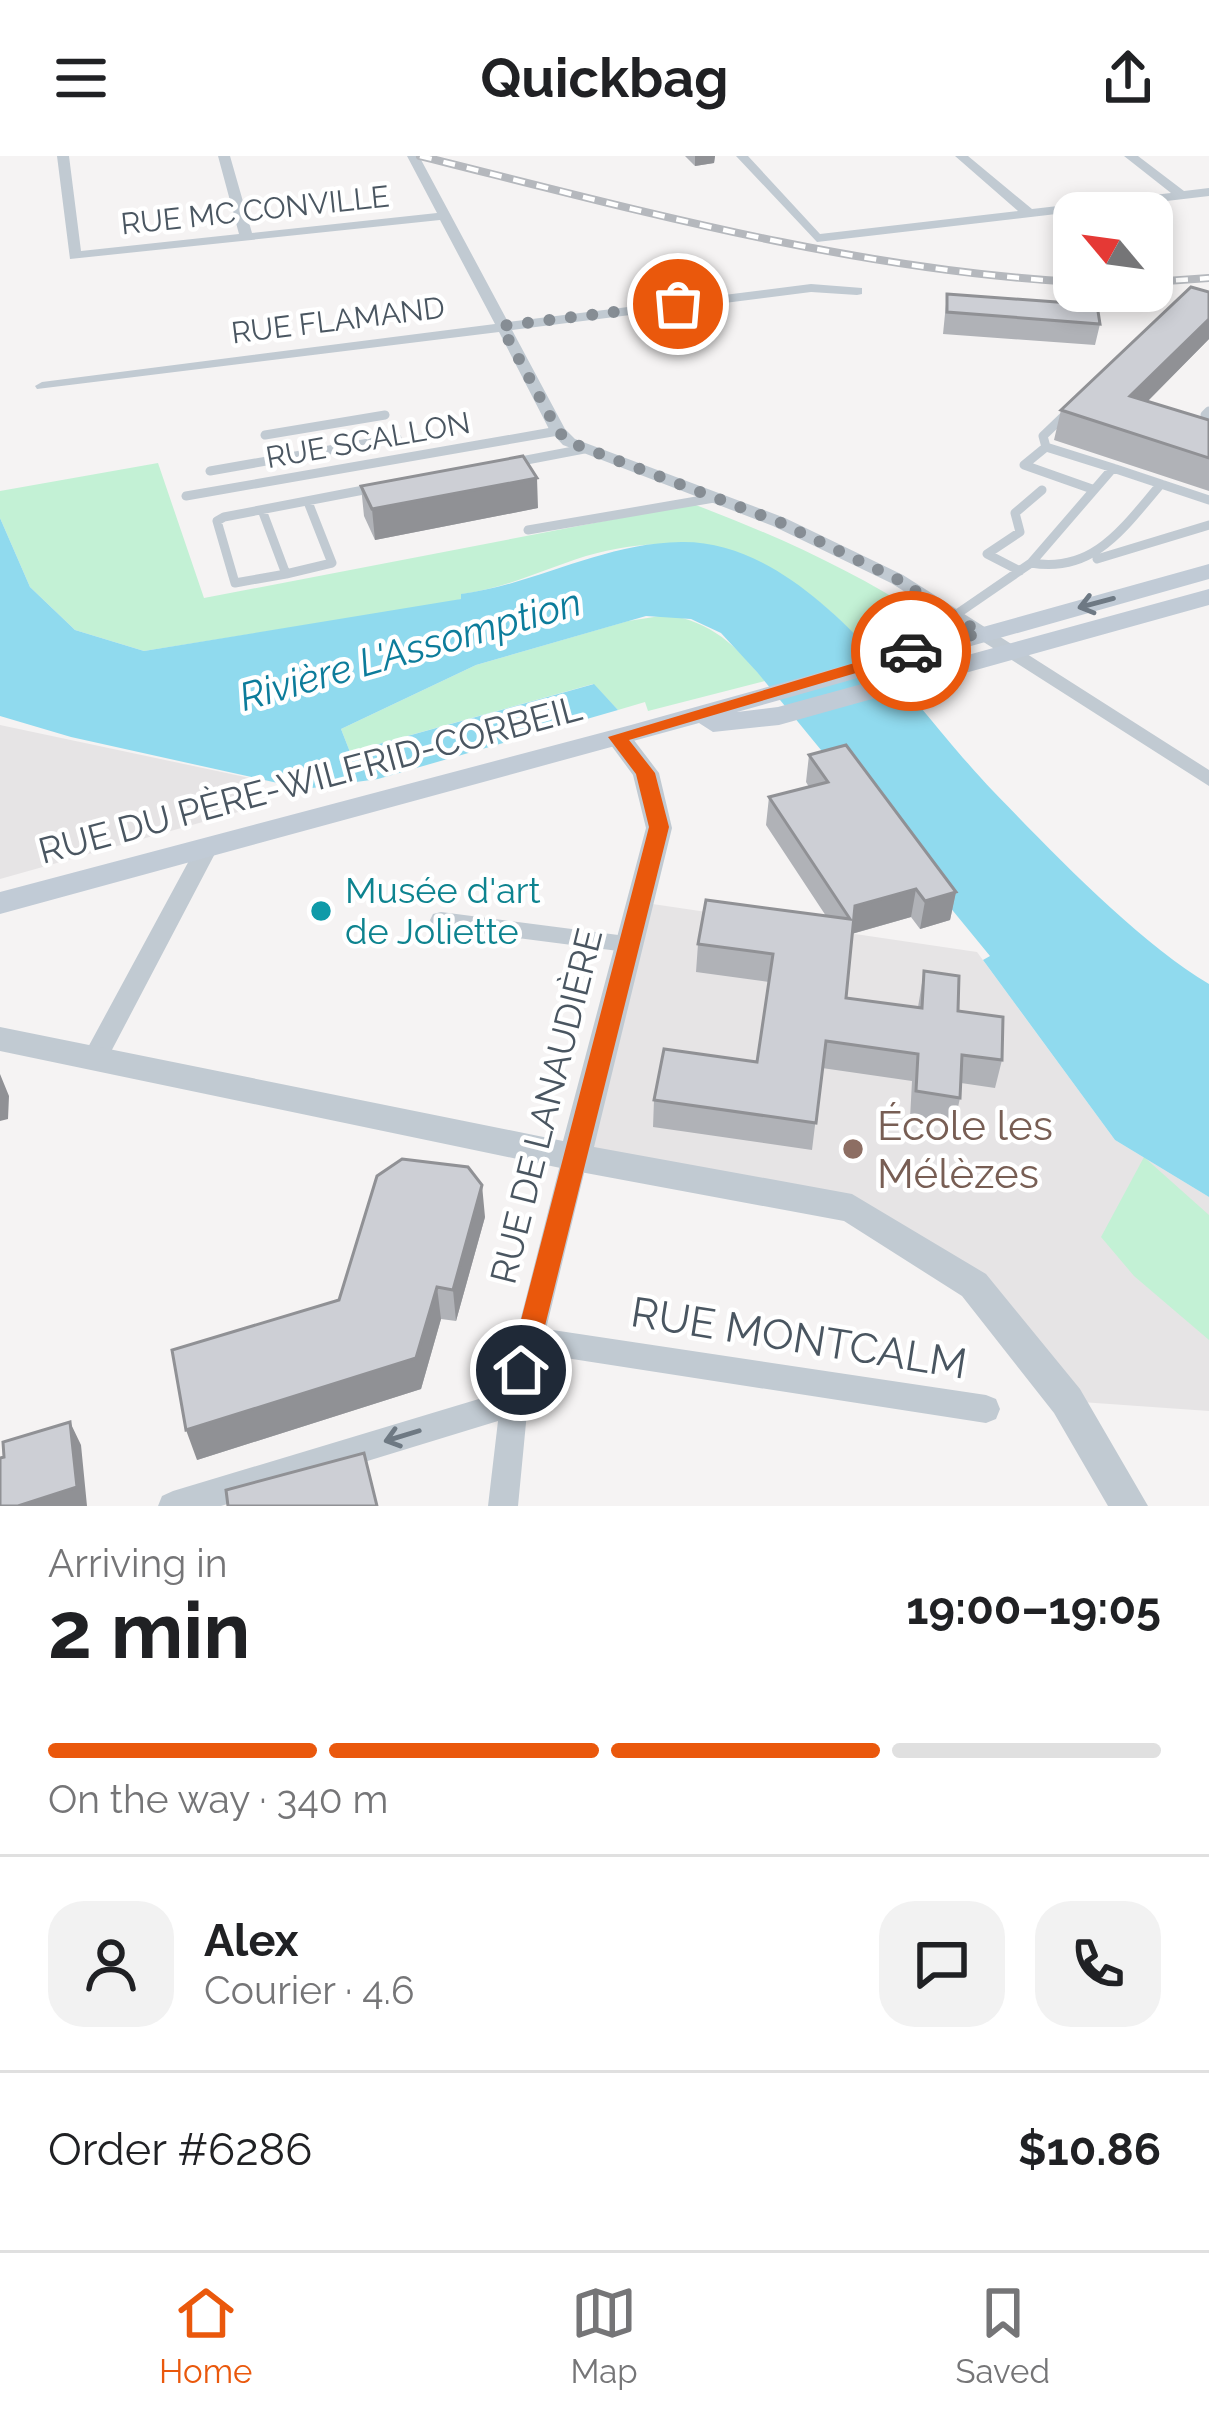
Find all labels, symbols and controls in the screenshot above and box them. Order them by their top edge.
icon: menu [48,45,114,111]
icon: share [1095,45,1161,111]
text: Quickbag [481,46,728,110]
street label: RUE MC CONVILLE [119,178,391,242]
north arrow [1053,192,1173,312]
map controls [1053,192,1173,312]
pin [627,253,729,355]
icon: bag [645,271,711,337]
street label: RUE FLAMAND [229,290,447,350]
street label: RUE SCALLON [263,405,473,475]
water label: Rivière L'Assomption [234,578,586,720]
courier [851,591,971,711]
one-way arrow [1078,593,1116,615]
icon: car [878,618,944,684]
street label: RUE DU PÈRE-WILFRID-CORBEIL [34,686,586,872]
place label: Musée d'art de Joliette [345,869,540,952]
marker: Musée d'art de Joliette [308,898,334,924]
street label: RUE DE LANAUDIÈRE [482,924,610,1288]
place label: École les Mélèzes [877,1101,1053,1198]
marker: École les Mélèzes [840,1136,866,1162]
street label: RUE MONTCALM [628,1287,970,1389]
pin [470,1319,572,1421]
icon: home [488,1337,554,1403]
one-way arrow [384,1426,422,1448]
text: Arriving in [48,1540,228,1586]
text: 19:00–19:05 [906,1582,1161,1635]
text: 2 min [48,1585,250,1676]
text: On the way · 340 m [48,1776,388,1822]
button: person [48,1901,174,2027]
button: chat [879,1901,1005,2027]
button: phone [1035,1901,1161,2027]
text: Alex [204,1914,298,1967]
text: Courier · 4.6 [204,1967,414,2013]
text: Order #6286 [48,2123,312,2176]
text: $10.86 [1018,2123,1161,2176]
tab: Home [159,2280,252,2391]
tab: Map [570,2280,638,2391]
tab: Saved [956,2280,1050,2391]

